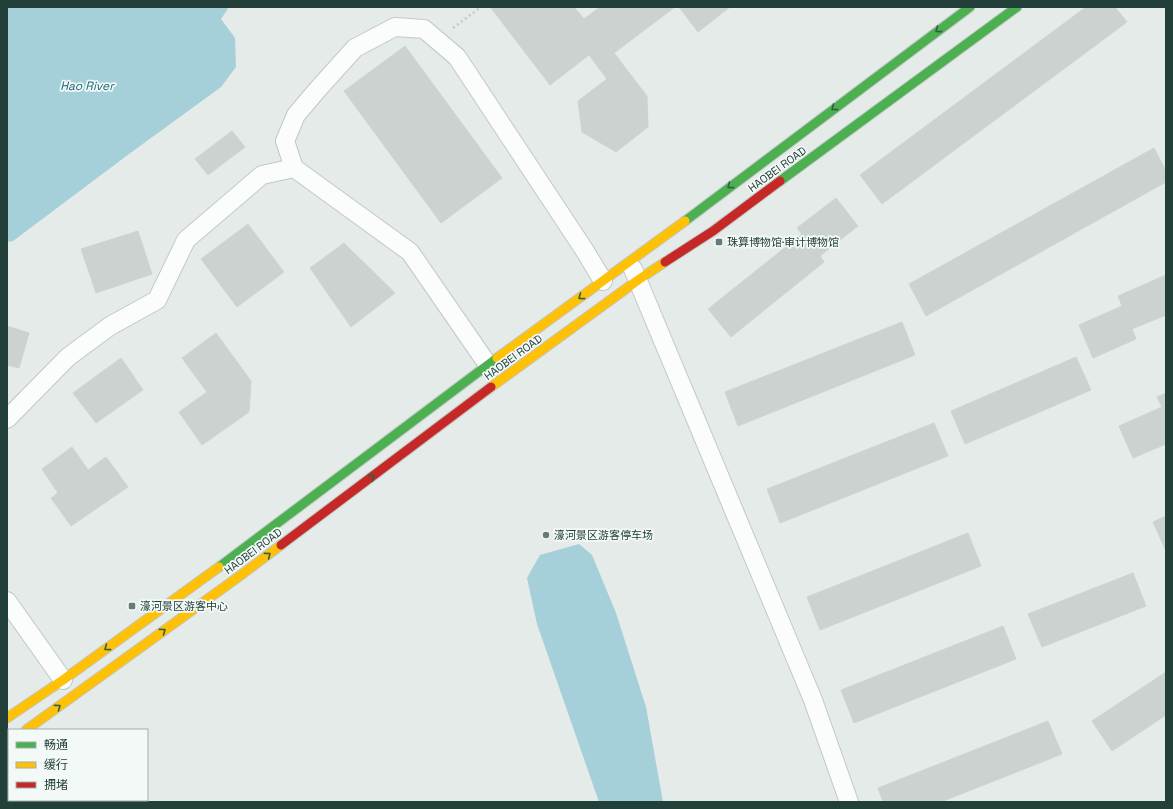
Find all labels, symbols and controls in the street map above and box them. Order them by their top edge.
one-way arrow [936,26,943,33]
water label: Hao River [60,78,115,94]
one-way arrow [832,103,839,110]
street label: HAOBEI ROAD [745,143,809,195]
one-way arrow [728,181,735,188]
place label: 珠算博物馆·审计博物馆 [727,235,839,249]
marker: 珠算博物馆·审计博物馆 [714,237,724,247]
one-way arrow [578,292,585,300]
street label: HAOBEI ROAD [481,331,545,383]
one-way arrow [368,475,375,482]
street label: HAOBEI ROAD [221,525,285,577]
place label: 濠河景区游客停车场 [554,528,653,542]
marker: 濠河景区游客停车场 [541,530,551,540]
one-way arrow [264,553,271,560]
place label: 濠河景区游客中心 [140,599,228,613]
marker: 濠河景区游客中心 [127,601,137,611]
one-way arrow [159,628,166,636]
one-way arrow [104,643,111,650]
one-way arrow [53,705,60,712]
legend [8,729,148,801]
text: 畅通 [44,737,68,753]
text: 缓行 [44,757,68,773]
text: 拥堵 [44,777,68,793]

